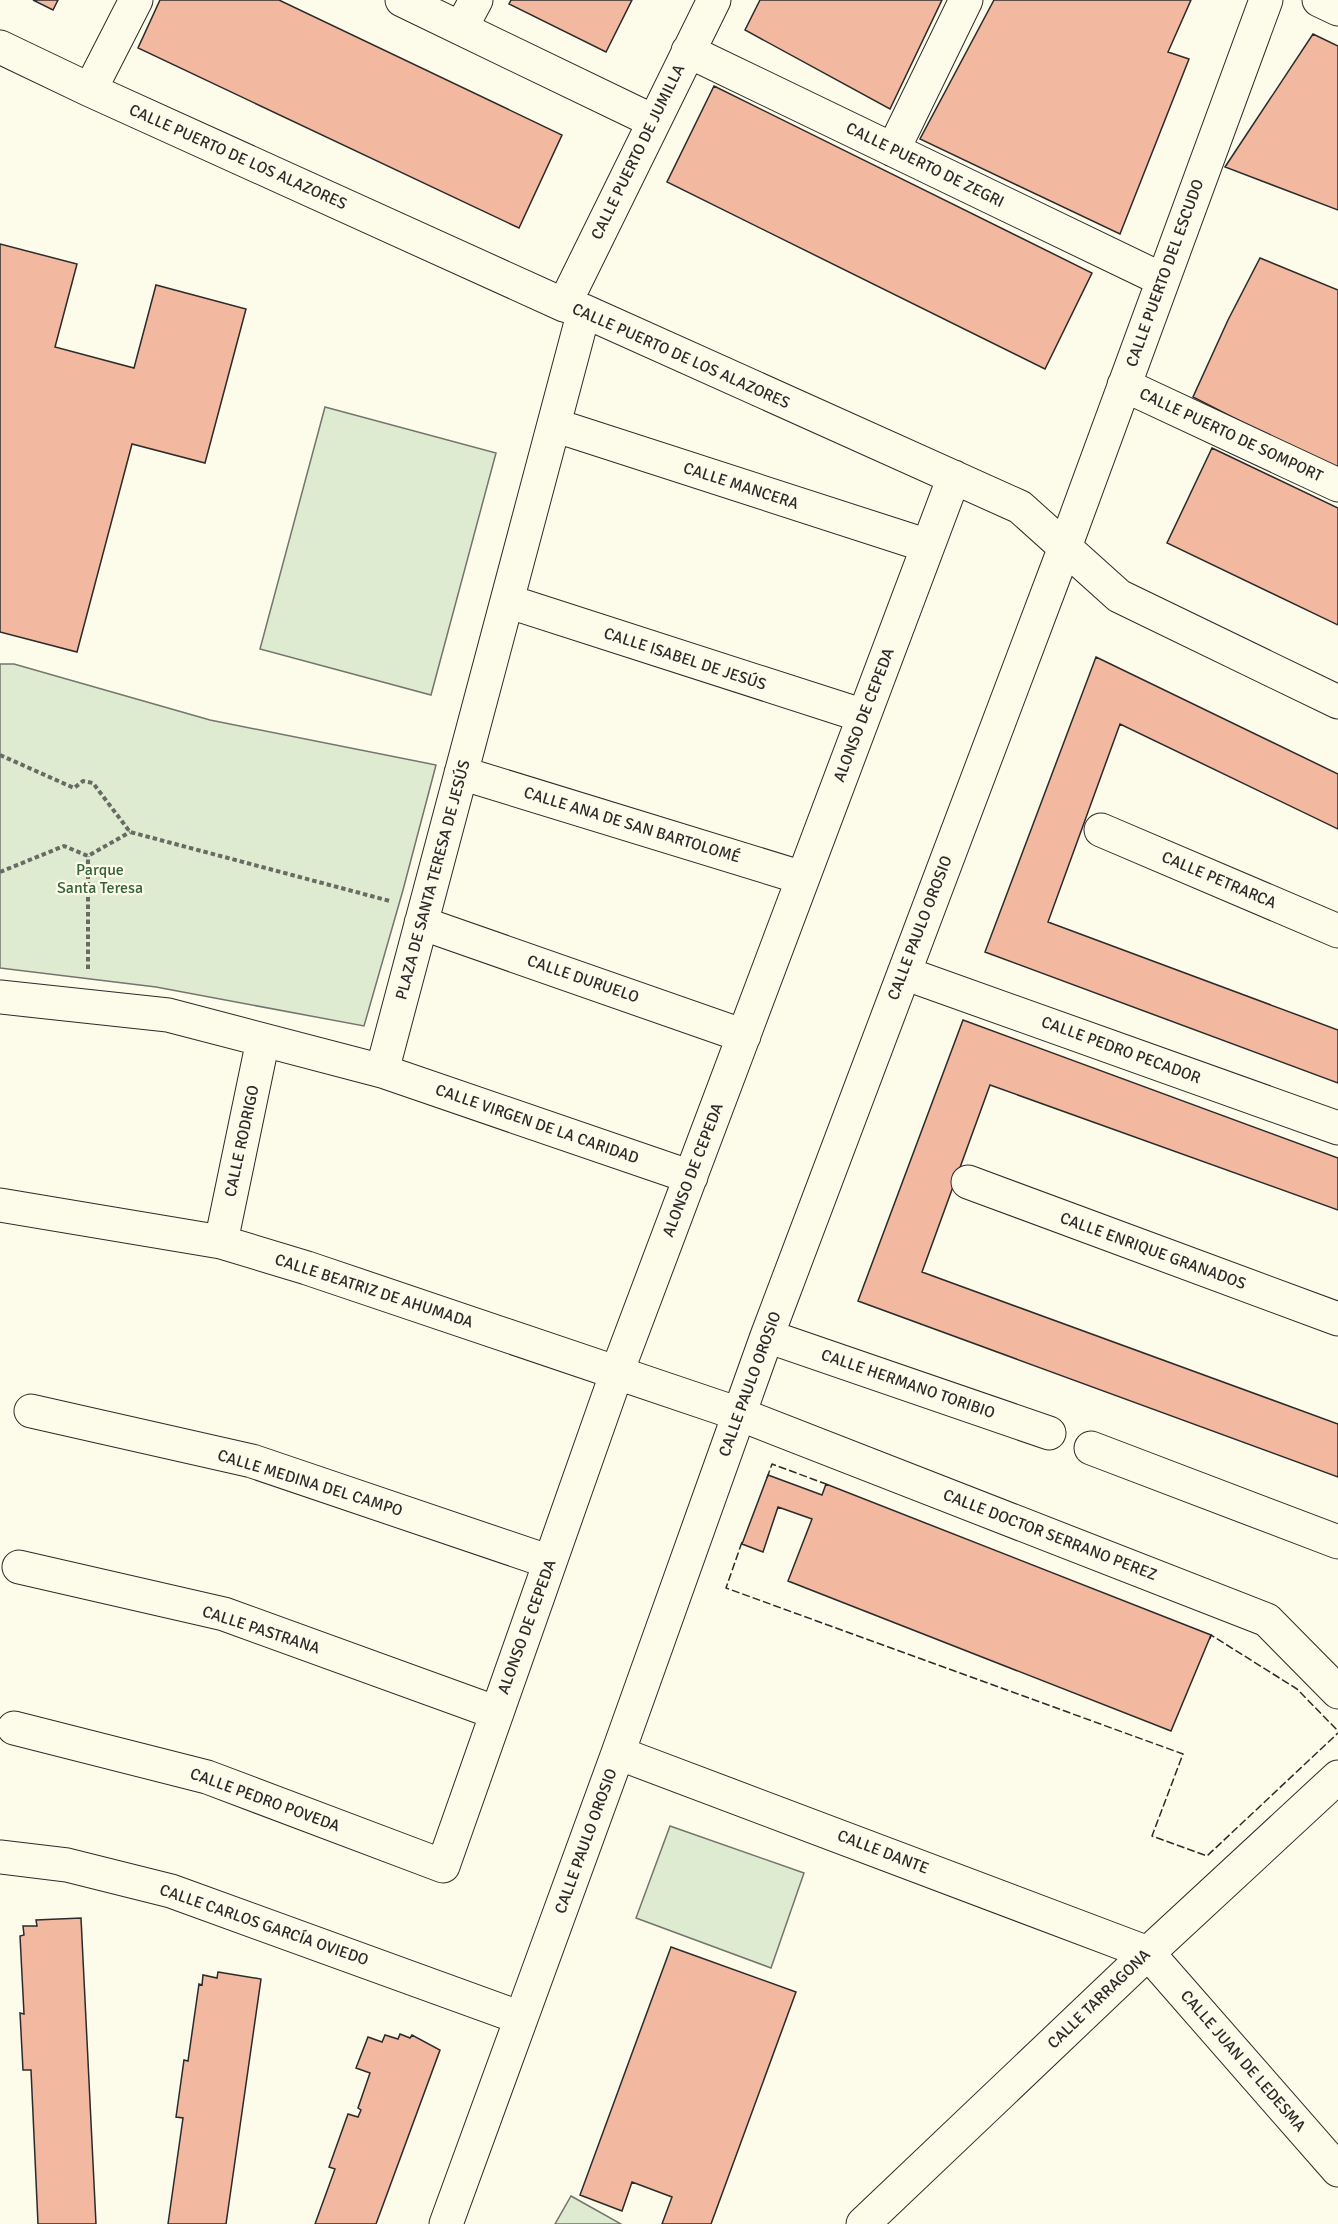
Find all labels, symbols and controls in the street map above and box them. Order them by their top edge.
street label: CALLE PUERTO DE JUMILLA [587,61,689,243]
street label: CALLE PUERTO DE LOS ALAZORES [126,100,350,214]
street label: CALLE PUERTO DE ZEGRI [843,118,1007,212]
street label: CALLE PUERTO DEL ESCUDO [1122,176,1208,370]
street label: CALLE PUERTO DE LOS ALAZORES [569,299,793,413]
street label: CALLE PUERTO DE SOMPORT [1136,384,1326,486]
street label: CALLE MANCERA [681,458,801,514]
street label: CALLE ISABEL DE JESÚS [601,623,769,695]
street label: ALONSO DE CEPEDA [829,645,899,785]
street label: PLAZA DE SANTA TERESA DE JESÚS [391,758,475,1002]
street label: CALLE ANA DE SAN BARTOLOMÉ [521,782,743,868]
street label: CALLE PETRARCA [1159,847,1280,913]
street label: CALLE PAULO OROSIO [883,853,957,1003]
park label: Parque Santa Teresa [57,860,143,898]
street label: CALLE DURUELO [524,950,642,1008]
street label: CALLE PEDRO PECADOR [1039,1012,1204,1088]
street label: CALLE VIRGEN DE LA CARIDAD [433,1080,641,1168]
street label: CALLE RODRIGO [220,1083,264,1199]
street label: ALONSO DE CEPEDA [658,1100,728,1240]
street label: CALLE ENRIQUE GRANADOS [1057,1208,1249,1294]
street label: CALLE BEATRIZ DE AHUMADA [272,1249,476,1333]
street label: CALLE PAULO OROSIO [714,1309,786,1459]
street label: CALLE HERMANO TORIBIO [818,1345,998,1423]
street label: CALLE MEDINA DEL CAMPO [215,1445,405,1521]
street label: CALLE DOCTOR SERRANO PEREZ [940,1485,1160,1585]
street label: ALONSO DE CEPEDA [493,1557,561,1697]
street label: CALLE PASTRANA [200,1602,323,1659]
street label: CALLE PEDRO POVEDA [187,1764,343,1836]
street label: CALLE PAULO OROSIO [550,1766,622,1916]
street label: CALLE DANTE [835,1825,931,1879]
street label: CALLE CARLOS GARCÍA OVIEDO [157,1880,371,1970]
street label: CALLE TARRAGONA [1043,1945,1155,2053]
street label: CALLE JUAN DE LEDESMA [1176,1986,1310,2136]

